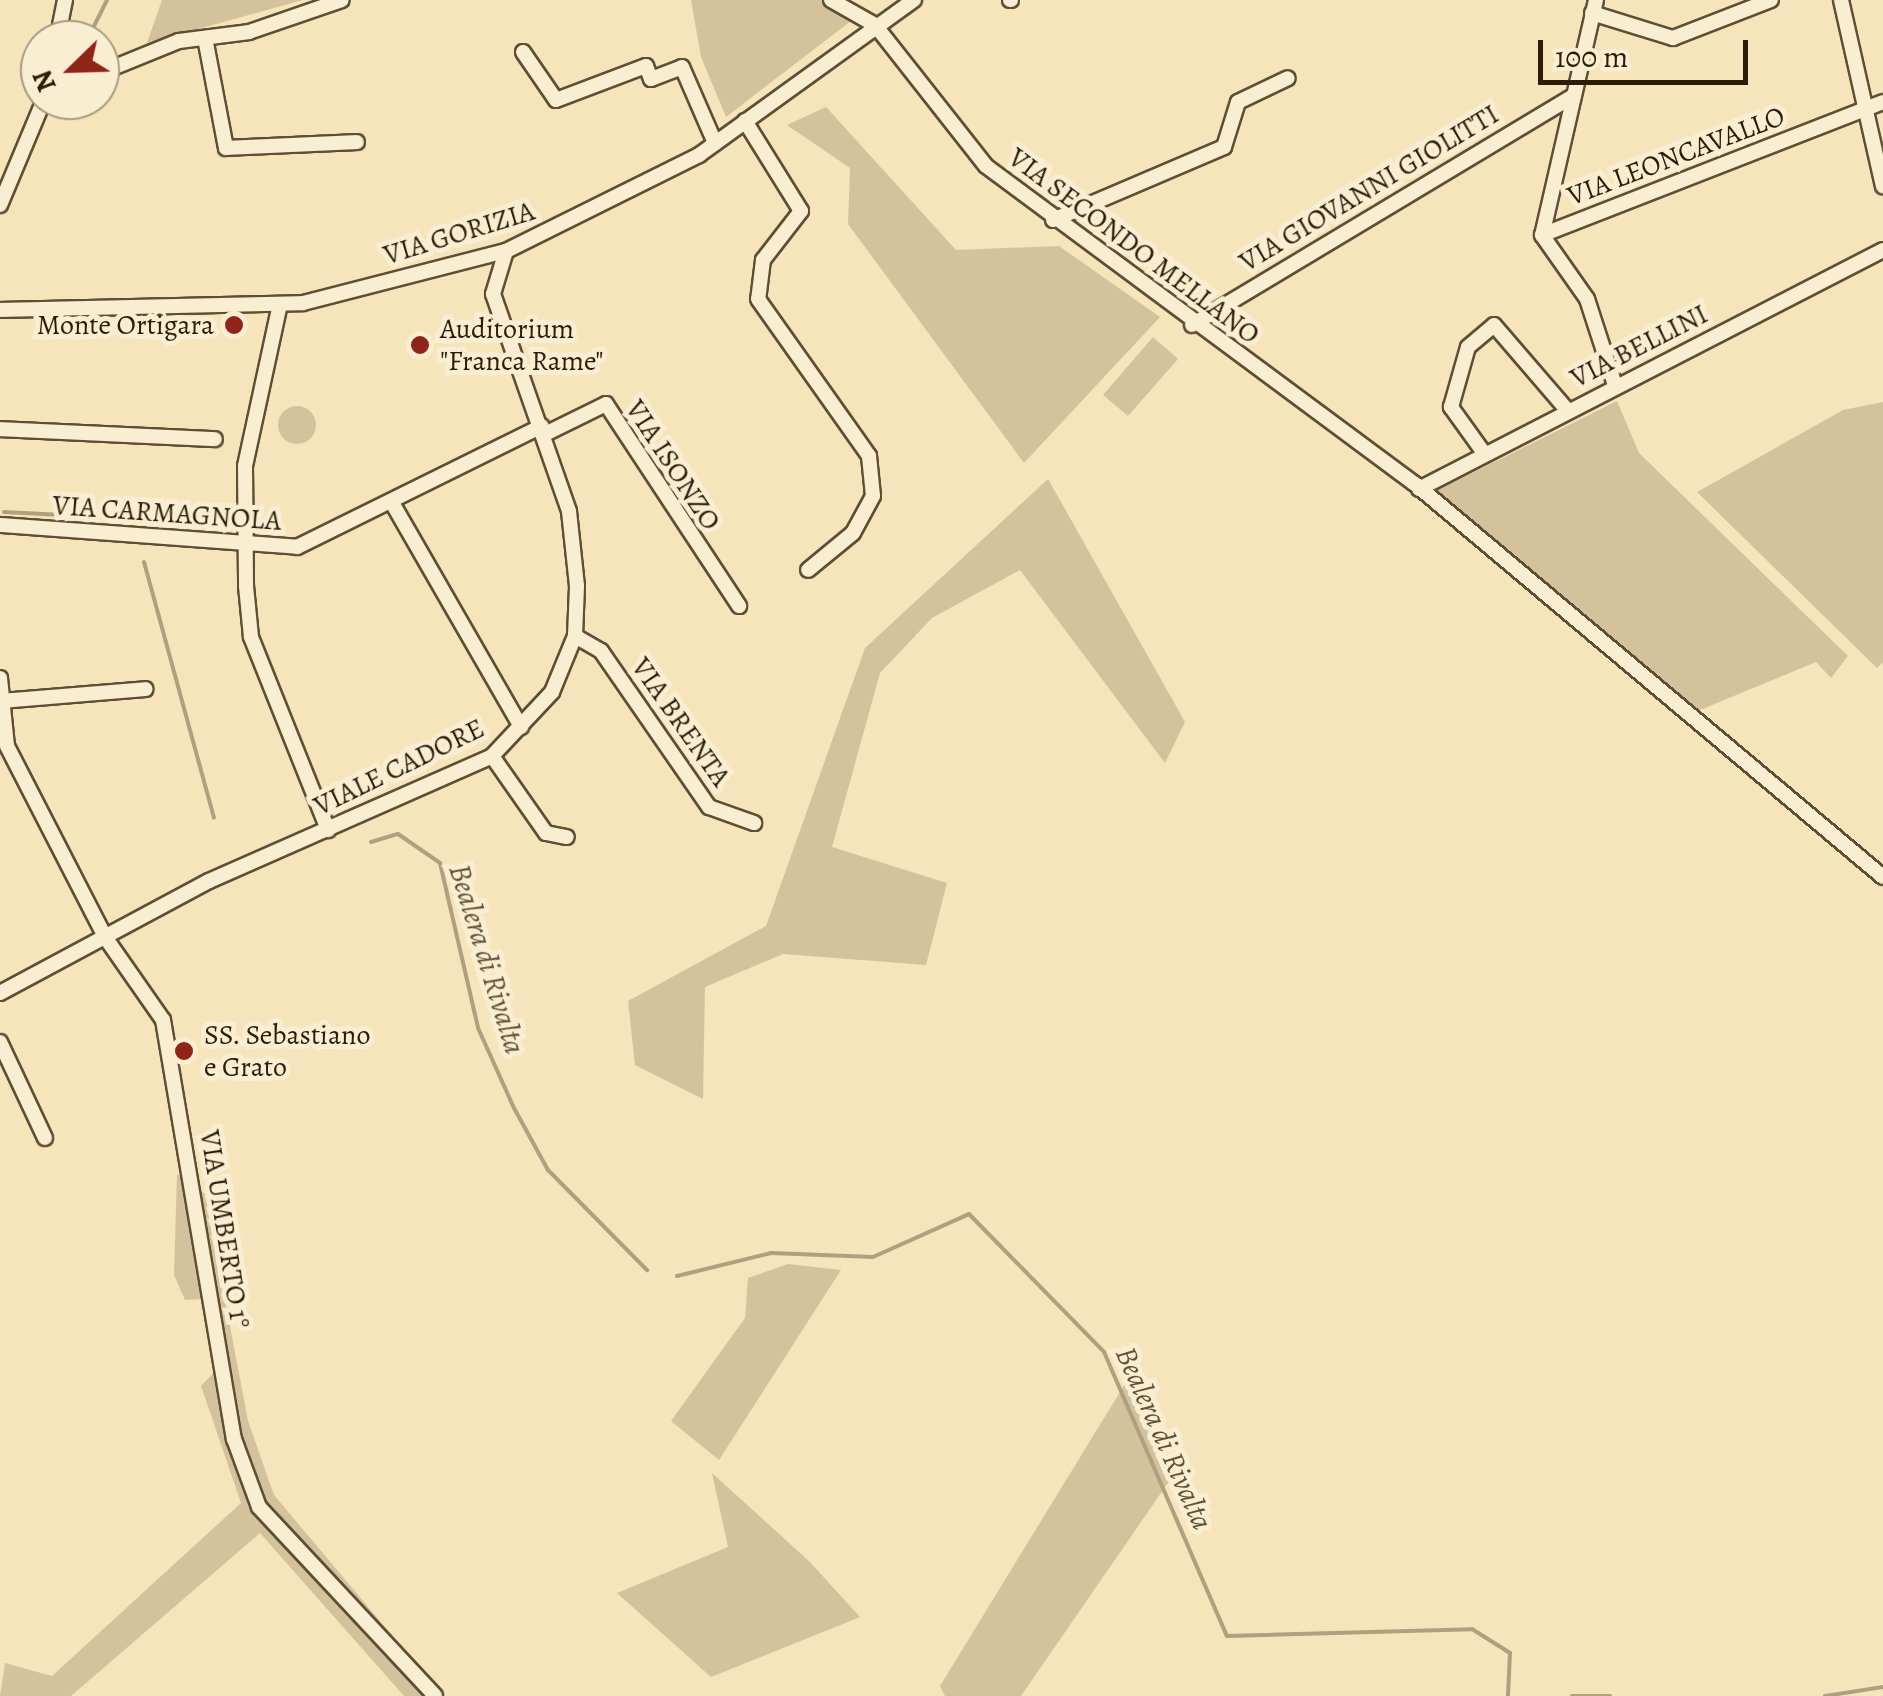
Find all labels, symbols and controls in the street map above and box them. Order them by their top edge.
north arrow [20,20,120,120]
scale bar [1543,20,1753,82]
text: 100 m [1555,37,1628,77]
text: N [23,64,66,98]
street label: VIA GIOVANNI GIOLITTI [1233,97,1505,279]
street label: VIA LEONCAVALLO [1563,99,1789,213]
street label: VIA SECONDO MELLANO [1002,141,1266,351]
street label: VIA GORIZIA [379,194,539,272]
street label: VIA BELLINI [1565,297,1713,395]
place label: Monte Ortigara [37,308,214,342]
place label: Auditorium "Franca Rame" [440,312,604,378]
marker: Monte Ortigara [223,314,245,336]
marker: Auditorium "Franca Rame" [409,334,431,356]
street label: VIA ISONZO [618,394,728,536]
street label: VIA CARMAGNOLA [52,488,282,538]
street label: VIA BRENTA [624,651,738,793]
street label: VIALE CADORE [308,711,490,823]
water label: Bealera di Rivalta [441,860,533,1058]
place label: SS. Sebastiano e Grato [204,1018,371,1084]
marker: SS. Sebastiano e Grato [173,1040,195,1062]
street label: VIA UMBERTO 1° [193,1128,257,1330]
water label: Bealera di Rivalta [1108,1341,1220,1535]

